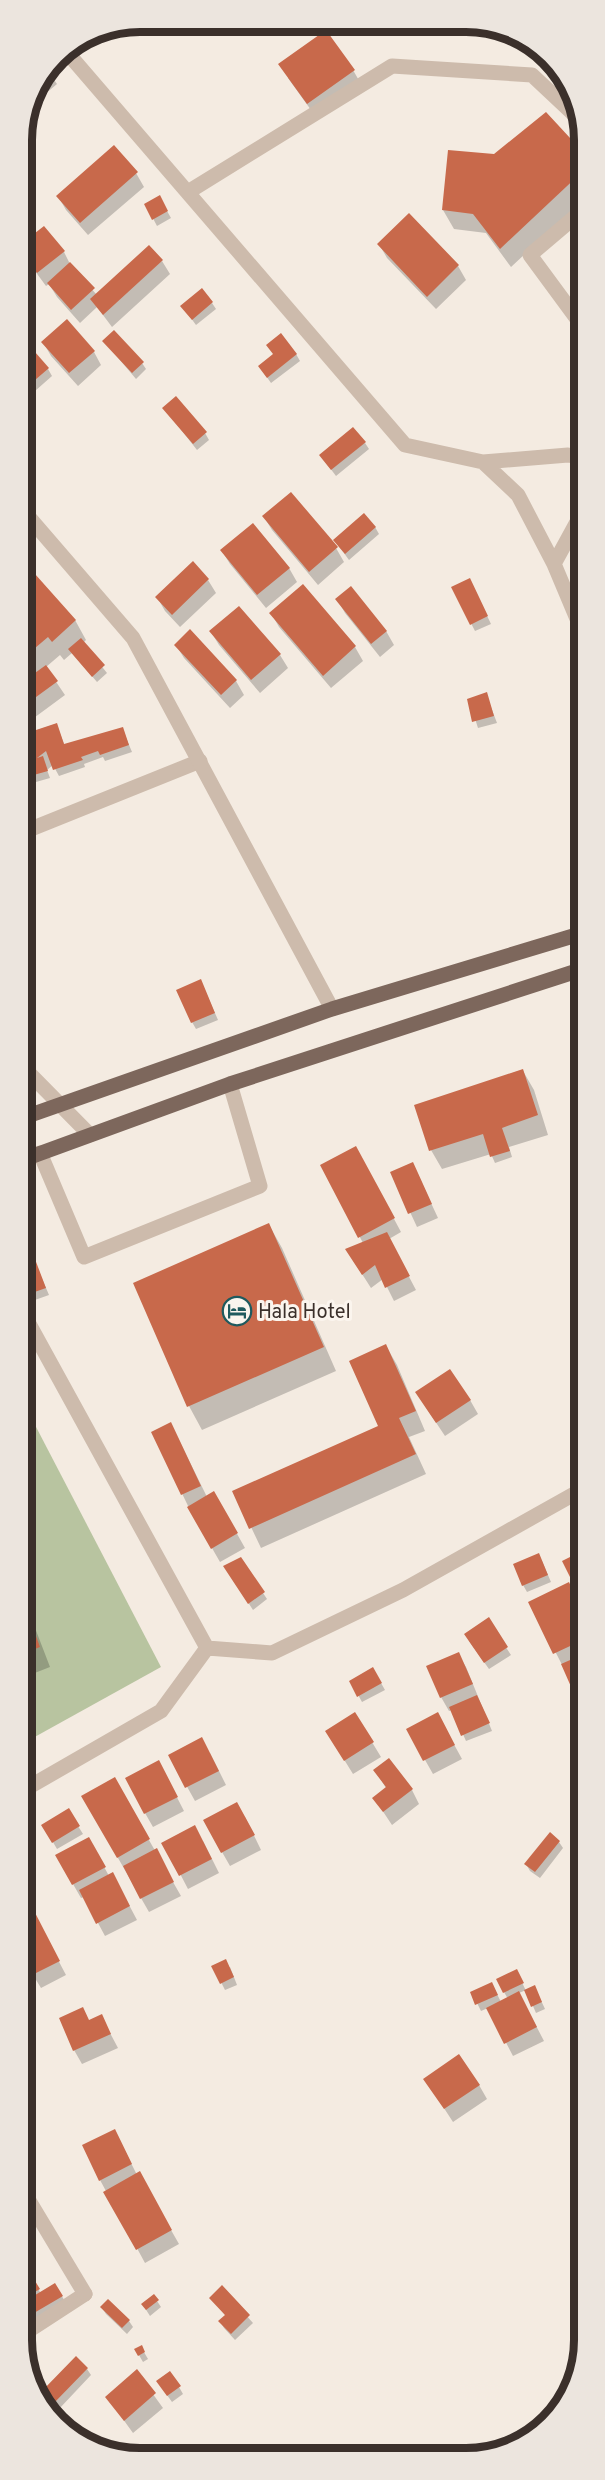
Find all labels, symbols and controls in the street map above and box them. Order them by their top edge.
hotel icon: Hala Hotel [221,1295,253,1327]
place label: Hala Hotel [258,1300,351,1326]

